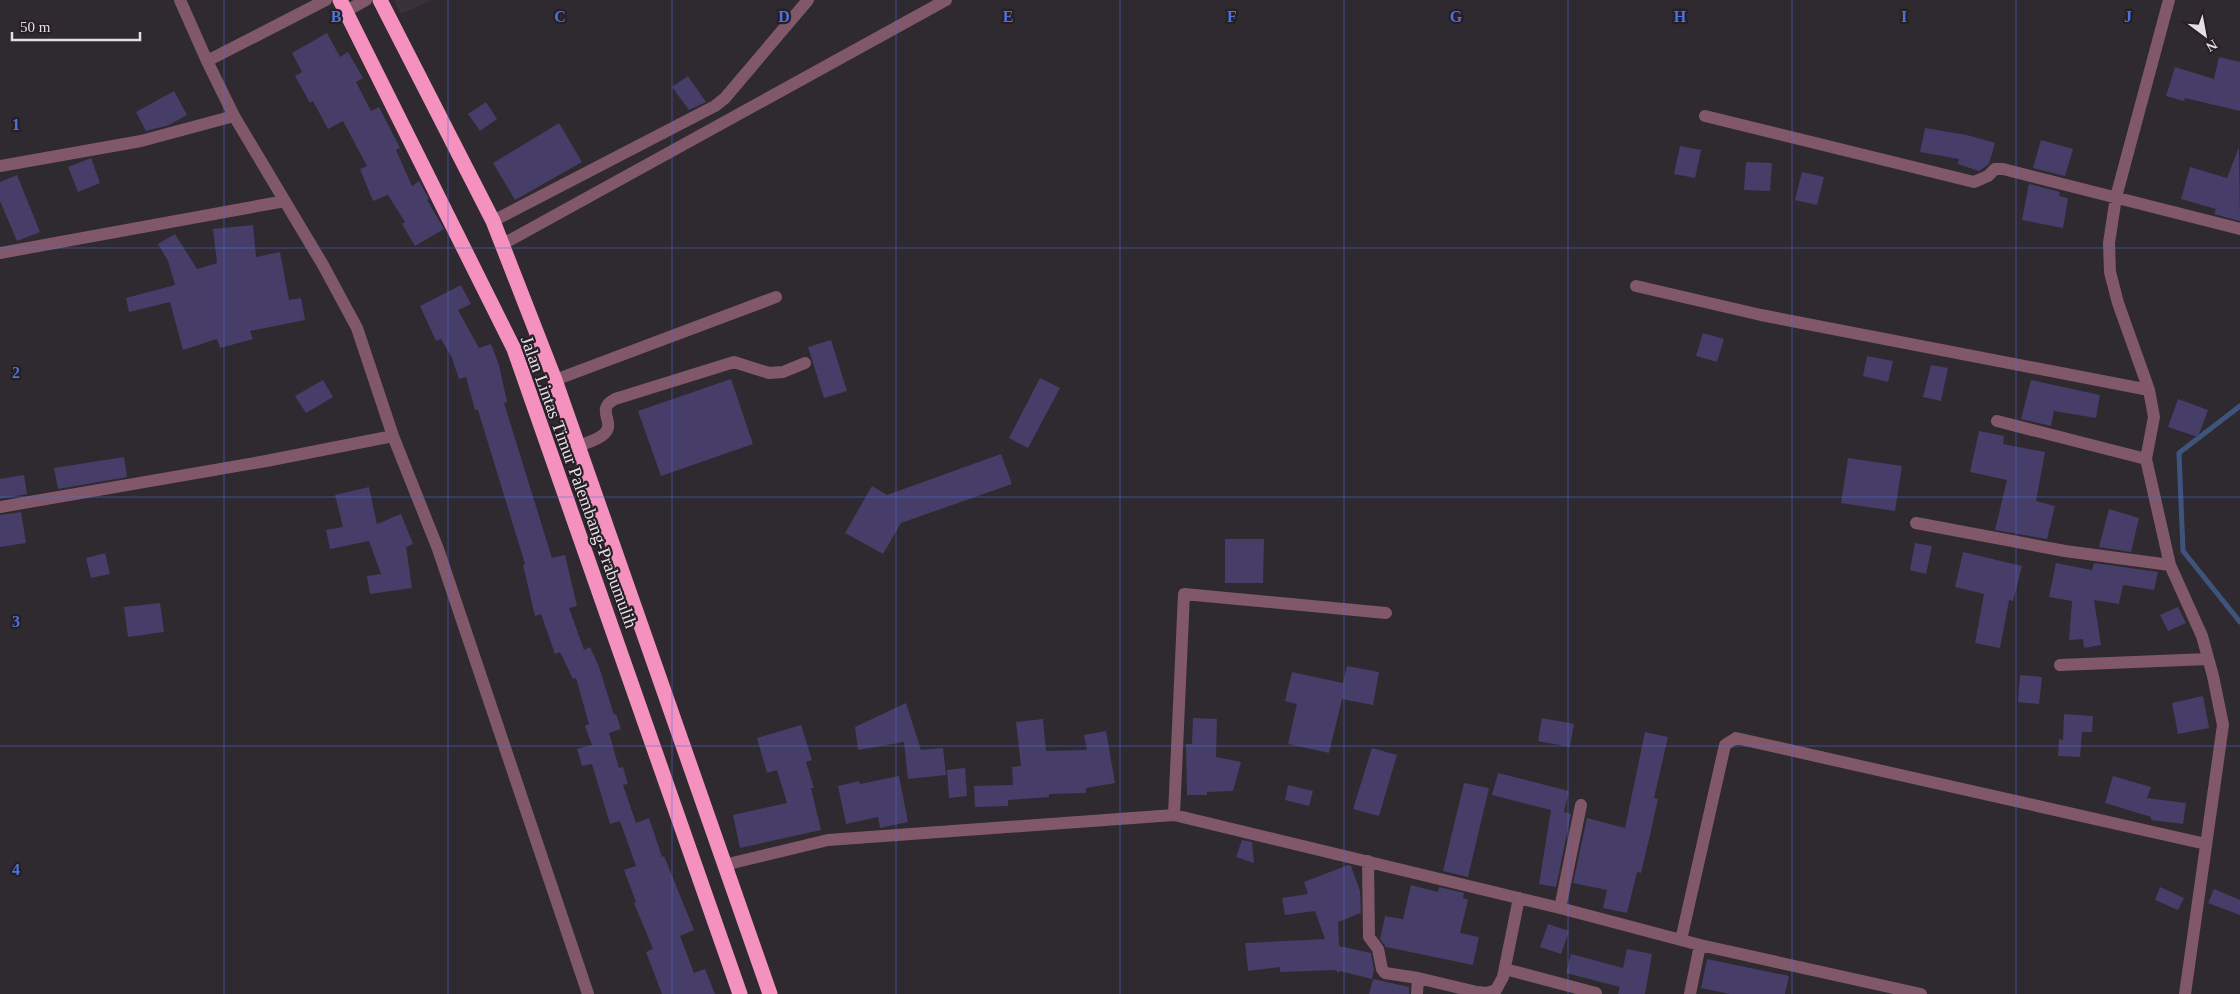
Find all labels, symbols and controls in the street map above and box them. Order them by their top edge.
text: B [331,8,342,25]
text: C [554,8,566,25]
text: D [778,8,790,25]
text: E [1003,8,1013,25]
text: F [1227,8,1237,25]
text: G [1450,8,1463,25]
text: H [1674,8,1687,25]
text: I [1901,8,1907,25]
text: J [2124,8,2132,25]
scale bar [12,10,140,42]
north arrow [2180,10,2230,60]
text: 50 m [20,19,51,35]
text: N [2203,37,2220,55]
text: 1 [12,116,20,133]
street label: Jalan Lintas Timur Palembang-Prabumulih [517,333,641,631]
text: 2 [12,364,20,381]
text: 3 [12,613,20,630]
text: 4 [12,861,20,878]

